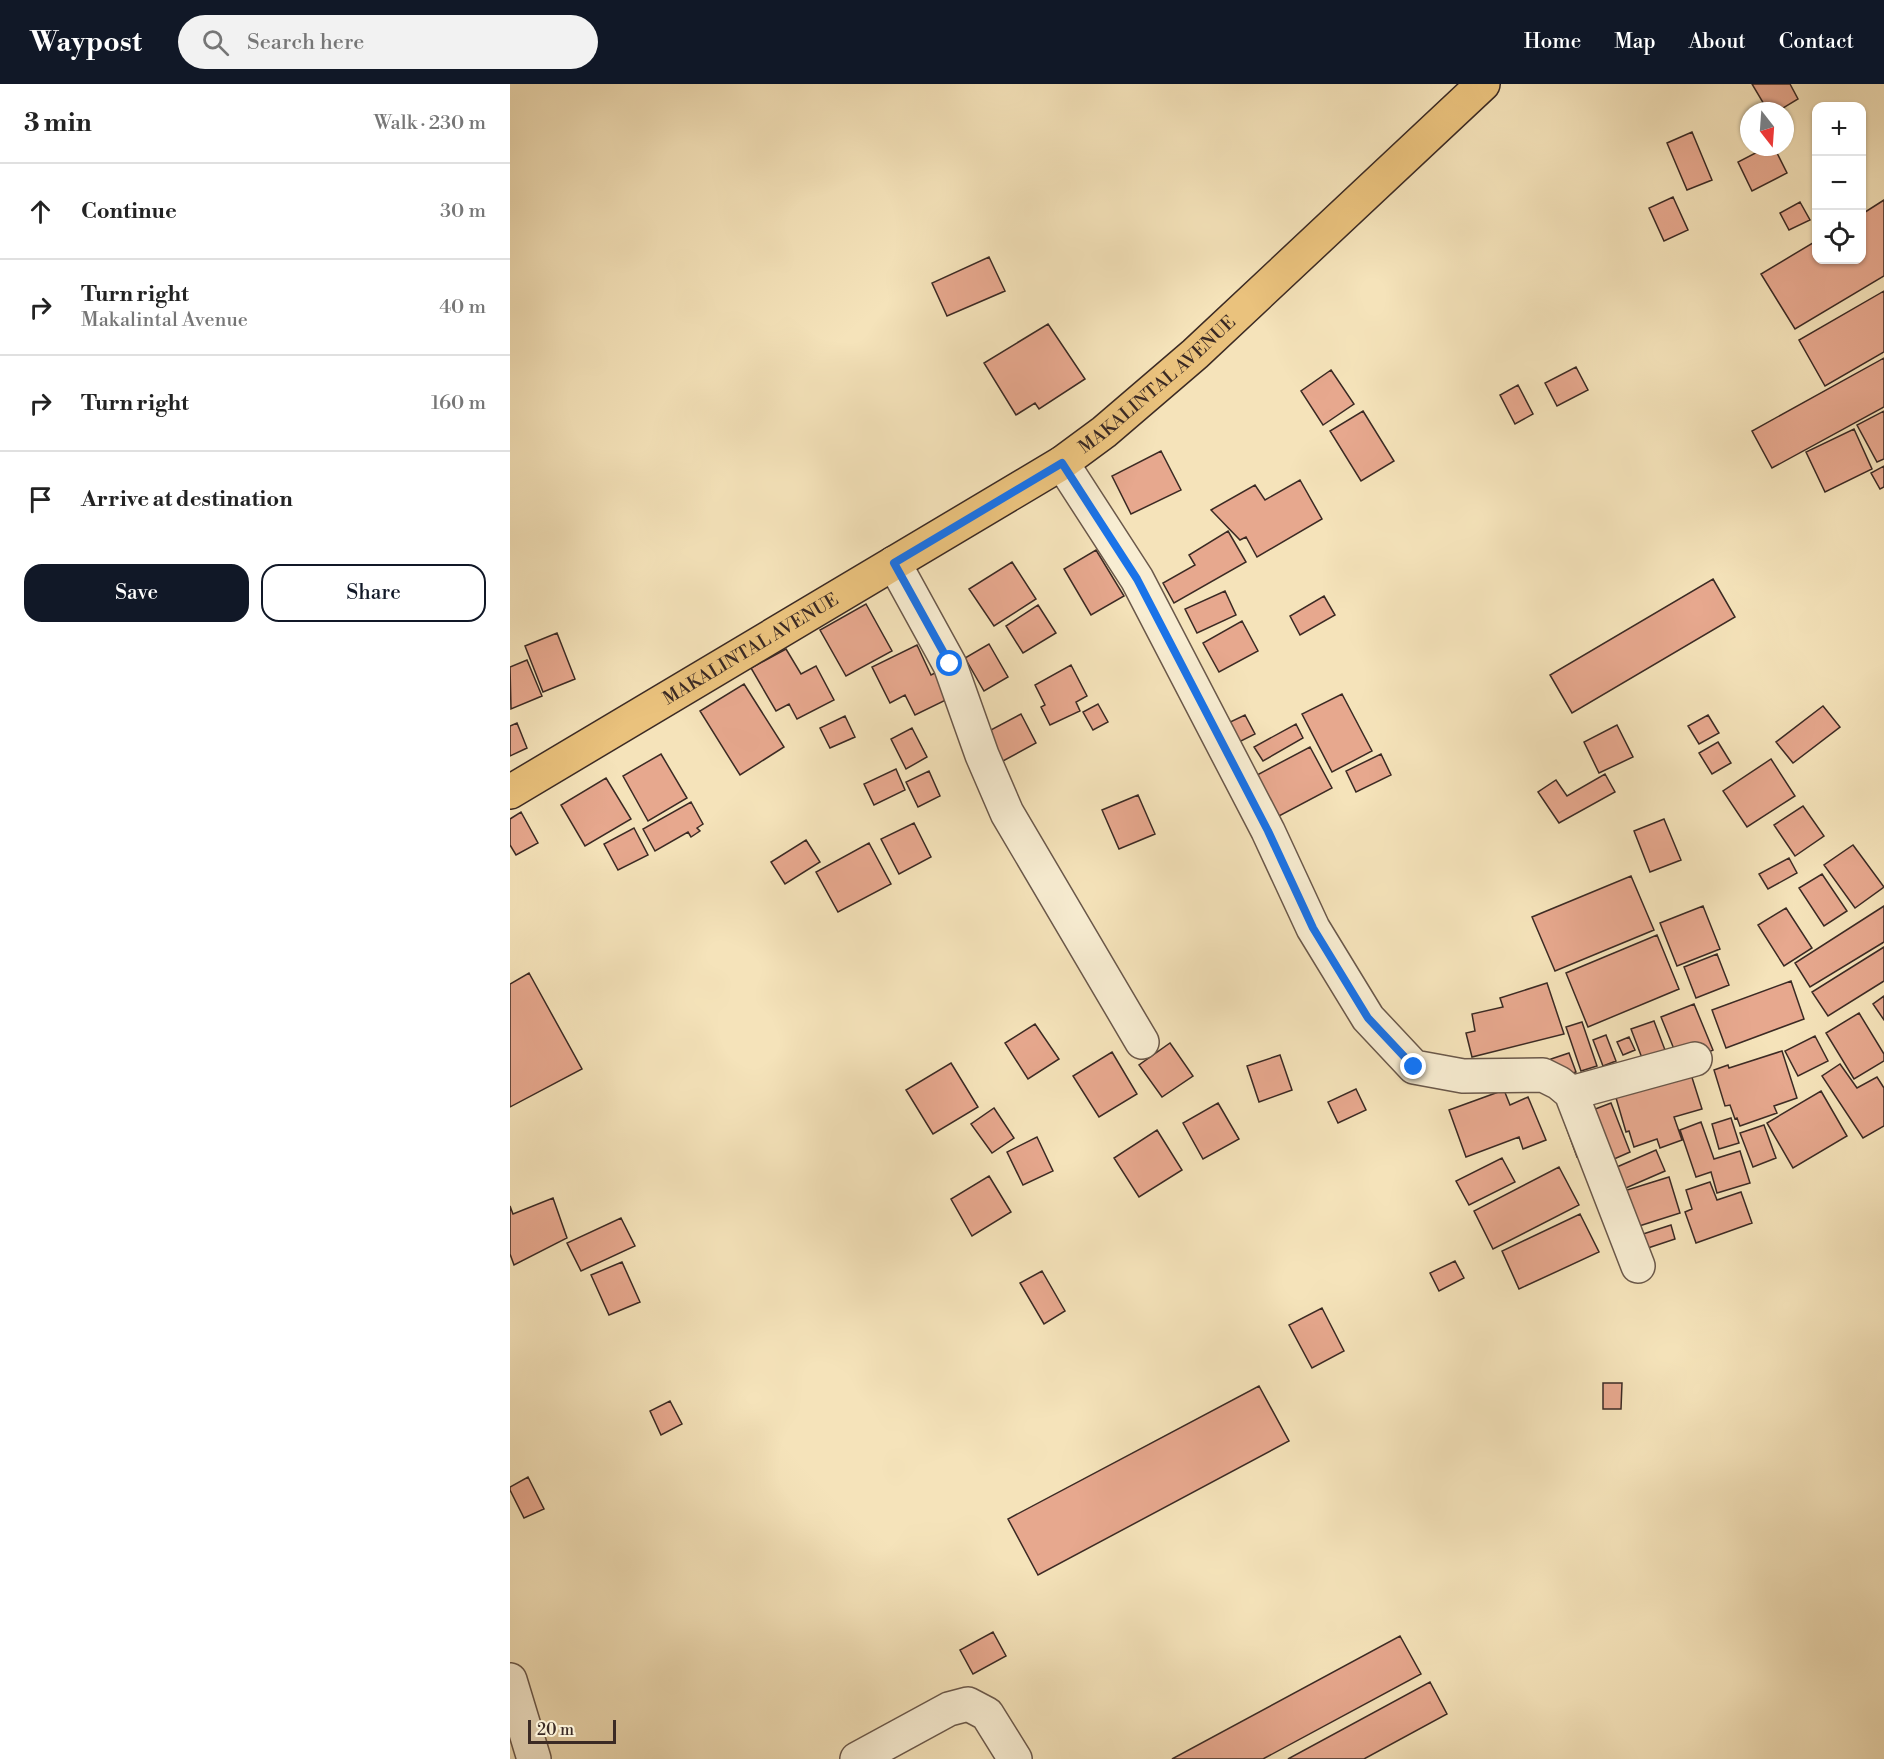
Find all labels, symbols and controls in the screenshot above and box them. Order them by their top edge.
search box [178,15,598,69]
text: Waypost [30,25,142,60]
icon: search [199,26,232,59]
text: Search here [247,29,364,56]
text: Home [1524,29,1581,55]
text: Map [1614,29,1656,55]
text: About [1689,29,1746,55]
text: Contact [1779,29,1854,55]
north arrow [1740,102,1794,156]
map controls [1812,102,1866,264]
button: + [1812,102,1866,156]
text: 3 min [24,107,92,139]
text: Walk · 230 m [374,111,486,136]
button: − [1812,156,1866,210]
icon: ahead [24,195,57,228]
text: Continue [81,198,177,225]
text: 30 m [440,199,486,224]
button: locate [1812,210,1866,264]
text: Turn right [81,281,189,308]
icon: right [24,291,57,324]
text: 40 m [439,295,486,320]
text: Makalintal Avenue [81,308,248,333]
street label: MAKALINTAL AVENUE [1074,310,1240,458]
icon: right [24,387,57,420]
text: Turn right [81,390,189,417]
text: 160 m [431,391,486,416]
icon: arrive [24,483,57,516]
text: Arrive at destination [81,486,293,513]
button: Save [24,564,249,622]
button: Share [261,564,486,622]
street label: MAKALINTAL AVENUE [659,588,842,710]
route start [936,650,962,676]
route end [1400,1053,1426,1079]
scale bar [528,1717,616,1744]
text: 20 m [537,1720,574,1740]

